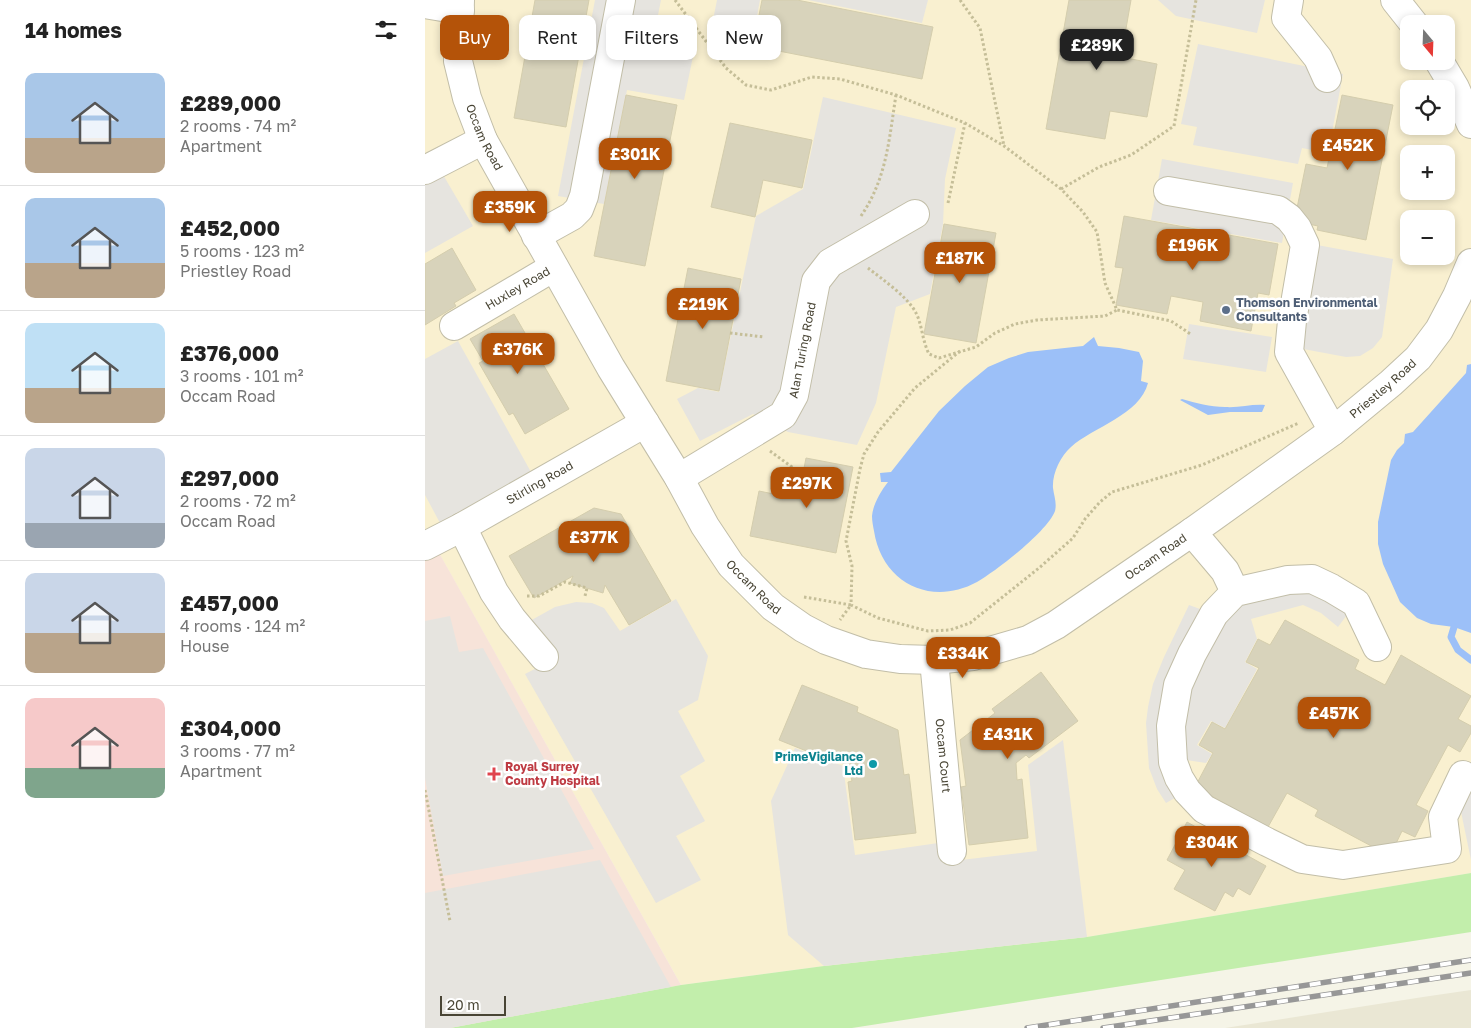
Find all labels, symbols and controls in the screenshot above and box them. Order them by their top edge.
chip: Buy [440,15,509,60]
chip: Rent [519,15,596,60]
chip: Filters [606,15,697,60]
chip: New [707,15,781,60]
north arrow [1400,15,1455,70]
map controls [1400,15,1455,265]
icon: filters [372,16,400,44]
text: 14 homes [25,17,122,43]
pin: £289K [1062,28,1132,71]
text: £289K [1071,35,1123,55]
button: locate [1400,80,1455,135]
text: £289,000 [180,90,281,116]
icon: home [65,93,125,153]
street label: Occam Road [463,102,507,173]
text: 2 rooms · 74 m² [180,116,296,136]
pin: £452K [1313,128,1383,171]
text: £452K [1322,135,1374,155]
text: Apartment [180,136,262,156]
pin: £301K [600,138,670,180]
text: £301K [610,144,660,164]
button: + [1400,145,1455,200]
pin: £359K [475,190,545,233]
text: £359K [484,197,536,217]
button: − [1400,210,1455,265]
text: £452,000 [180,215,280,241]
icon: home [65,218,125,278]
pin: £196K [1158,228,1228,271]
text: £196K [1168,235,1218,255]
text: 5 rooms · 123 m² [180,241,304,261]
pin: £187K [925,242,995,284]
text: £187K [935,248,985,268]
text: Priestley Road [180,261,291,281]
street label: Huxley Road [482,263,553,313]
pin: £219K [668,288,738,330]
text: £219K [678,294,728,314]
place label: Thomson Environmental Consultants [1236,295,1378,324]
street label: Alan Turing Road [786,301,819,399]
marker: Thomson Environmental Consultants [1220,304,1232,316]
pin: £376K [483,332,553,375]
text: £376K [493,339,543,359]
text: £376,000 [180,340,279,366]
icon: home [65,343,125,403]
street label: Priestley Road [1346,355,1419,421]
text: 3 rooms · 101 m² [180,366,303,386]
text: Occam Road [180,386,276,406]
street label: Stirling Road [503,457,576,507]
text: £297,000 [180,465,279,491]
pin: £297K [772,466,842,509]
icon: home [65,468,125,528]
text: £297K [782,473,832,493]
text: 2 rooms · 72 m² [180,491,296,511]
text: Occam Road [180,511,276,531]
pin: £377K [559,520,629,563]
text: £377K [569,527,619,547]
street label: Occam Road [1121,530,1189,583]
street label: Occam Road [723,556,784,617]
text: £457,000 [180,590,279,616]
icon: home [65,593,125,653]
text: 4 rooms · 124 m² [180,616,305,636]
text: House [180,636,229,656]
pin: £334K [928,636,998,679]
text: £334K [937,643,989,663]
pin: £457K [1299,696,1369,739]
text: £457K [1309,703,1359,723]
text: £304,000 [180,715,281,741]
icon: home [65,718,125,778]
street label: Occam Court [933,718,954,794]
pin: £431K [973,718,1043,760]
text: £431K [983,724,1033,744]
text: 3 rooms · 77 m² [180,741,295,761]
place label: PrimeVigilance Ltd [775,749,863,778]
marker: PrimeVigilance Ltd [867,758,879,770]
place label: Royal Surrey County Hospital [505,759,600,788]
text: Apartment [180,761,262,781]
marker: Royal Surrey County Hospital [487,767,501,781]
pin: £304K [1177,826,1247,868]
text: £304K [1186,832,1238,852]
scale bar [440,993,506,1016]
text: 20 m [447,996,480,1013]

